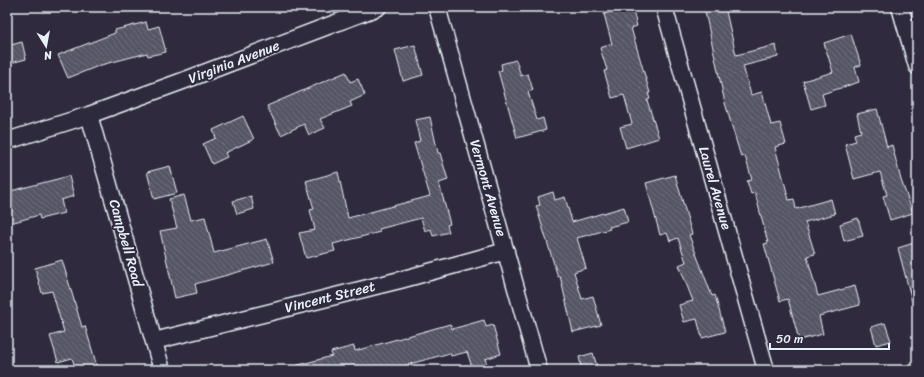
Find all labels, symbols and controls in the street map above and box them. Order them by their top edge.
north arrow [26,26,66,66]
street label: Virginia Avenue [185,33,283,91]
text: N [42,45,54,65]
street label: Vermont Avenue [462,136,514,240]
street label: Laurel Avenue [691,143,739,233]
street label: Campbell Road [102,196,151,291]
street label: Vincent Street [282,274,378,320]
scale bar [770,325,889,351]
text: 50 m [776,328,803,350]

